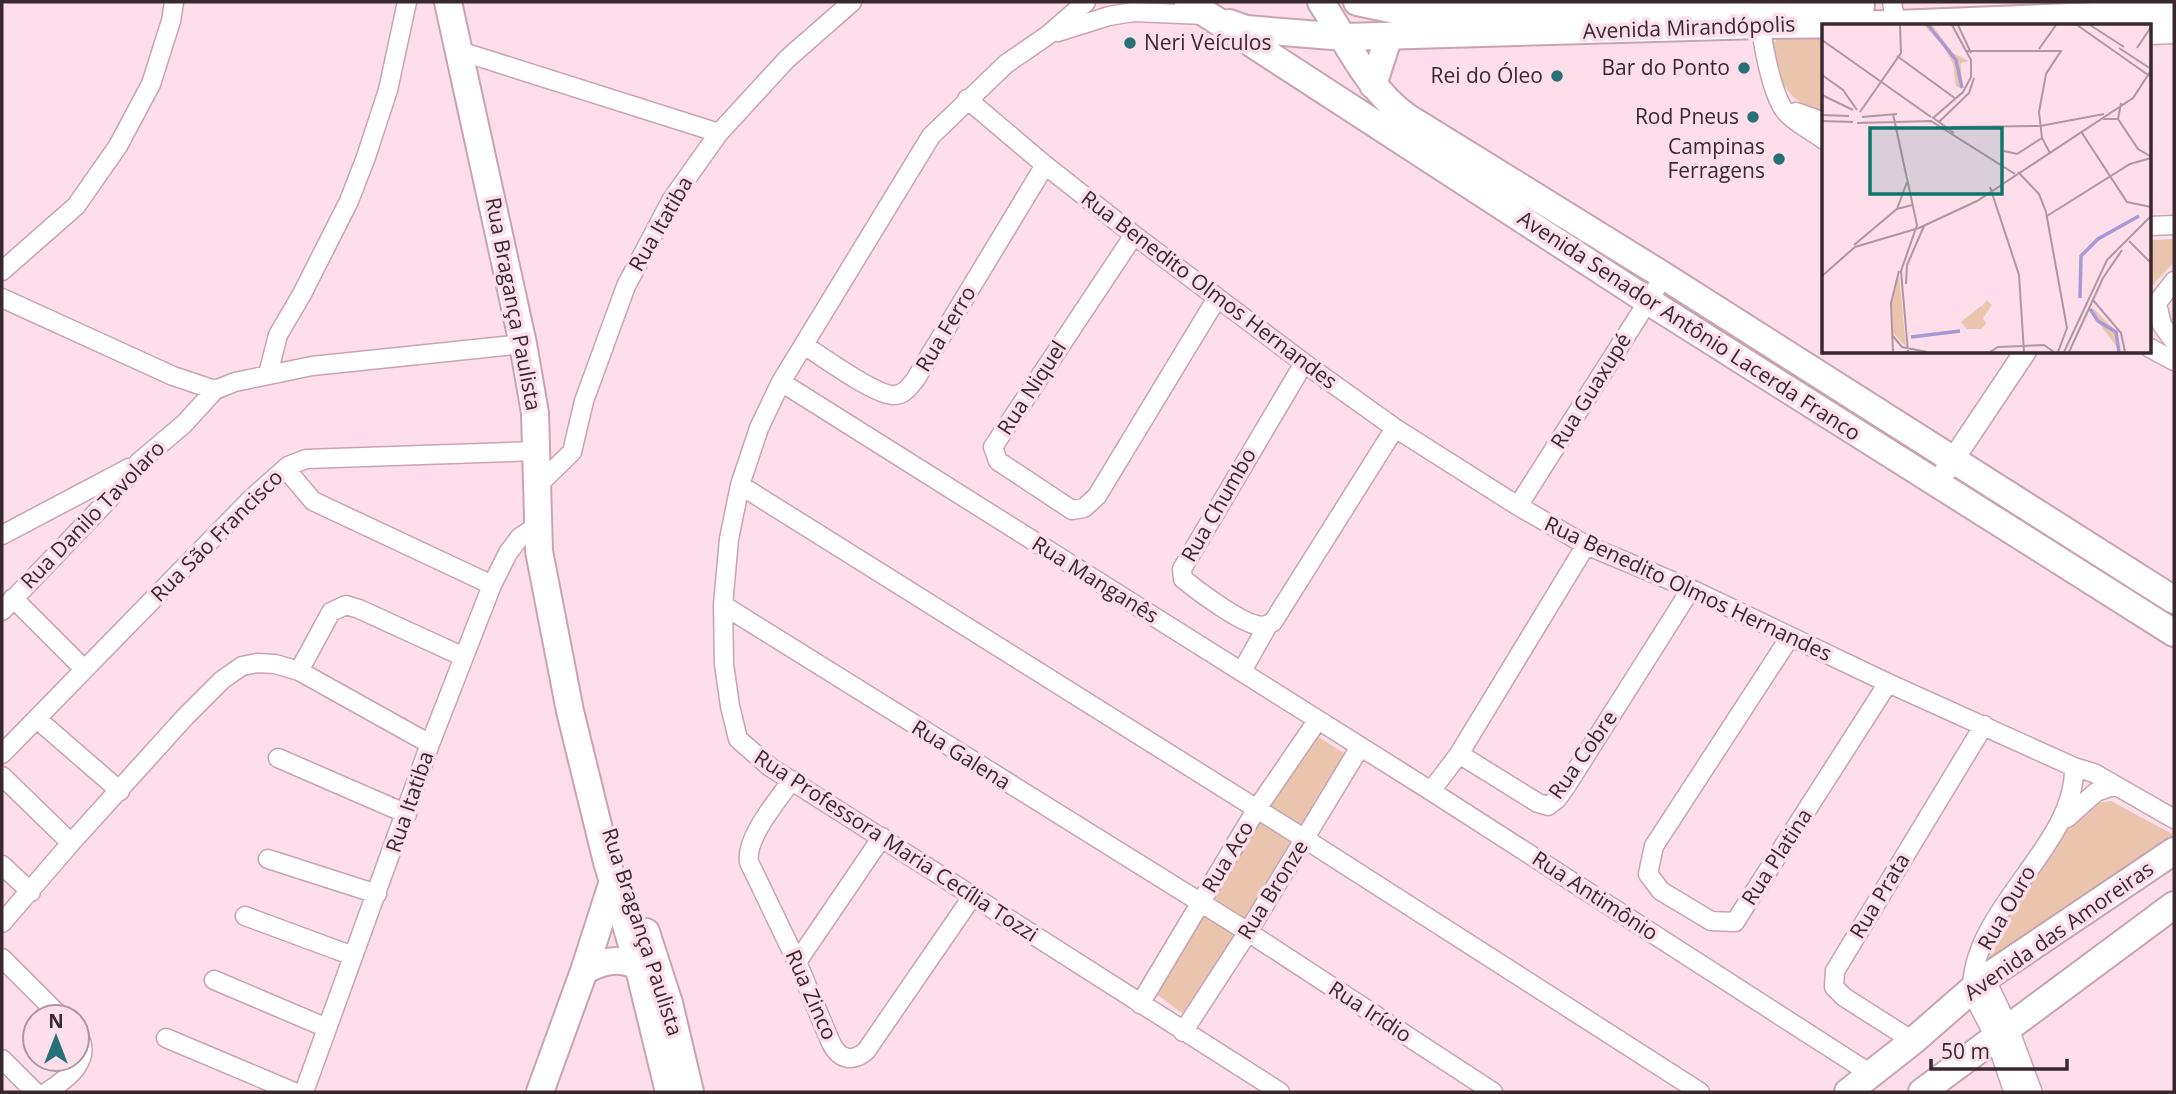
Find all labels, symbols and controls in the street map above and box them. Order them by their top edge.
street label: Avenida Mirandópolis [1582,9,1796,45]
inset map [1822,24,2152,354]
place label: Neri Veículos [1144,28,1271,56]
marker: Neri Veículos [1122,35,1138,51]
place label: Bar do Ponto [1602,53,1730,81]
marker: Bar do Ponto [1736,60,1752,76]
place label: Rei do Óleo [1430,61,1543,89]
marker: Rei do Óleo [1549,68,1565,84]
place label: Rod Pneus [1635,102,1739,130]
marker: Rod Pneus [1745,109,1761,125]
place label: Campinas Ferragens [1667,132,1765,184]
marker: Campinas Ferragens [1771,151,1787,167]
street label: Rua Itatiba [622,171,699,276]
street label: Rua Benedito Olmos Hernandes [1076,184,1343,395]
street label: Rua Bragança Paulista [480,195,548,413]
street label: Avenida Senador Antônio Lacerda Franco [1513,204,1866,447]
street label: Rua Ferro [909,280,982,377]
street label: Rua Guaxupé [1543,327,1637,454]
street label: Rua Niquel [990,335,1072,440]
street label: Rua Danilo Tavolaro [14,434,170,595]
street label: Rua Chumbo [1174,443,1262,566]
street label: Rua São Francisco [144,463,289,608]
street label: Rua Benedito Olmos Hernandes [1540,509,1837,667]
street label: Rua Manganês [1027,529,1164,629]
street label: Rua Cobre [1541,705,1623,804]
street label: Rua Galena [907,713,1016,796]
street label: Rua Professora Maria Cecília Tozzi [749,743,1044,948]
street label: Rua Itatiba [379,747,439,856]
street label: Rua Platina [1734,803,1818,910]
street label: Rua Aco [1195,815,1259,898]
street label: Rua Bragança Paulista [596,824,690,1039]
street label: Rua Bronze [1231,834,1314,944]
street label: Rua Antimônio [1527,844,1664,946]
street label: Rua Prata [1843,848,1916,943]
street label: Avenida das Amoreiras [1958,854,2159,1006]
street label: Rua Ouro [1971,860,2042,955]
street label: Rua Zinco [780,945,844,1044]
street label: Rua Irídio [1324,974,1417,1048]
north arrow [21,1003,91,1073]
text: N [48,1008,64,1034]
scale bar [1931,1028,2068,1072]
text: 50 m [1941,1037,1990,1065]

